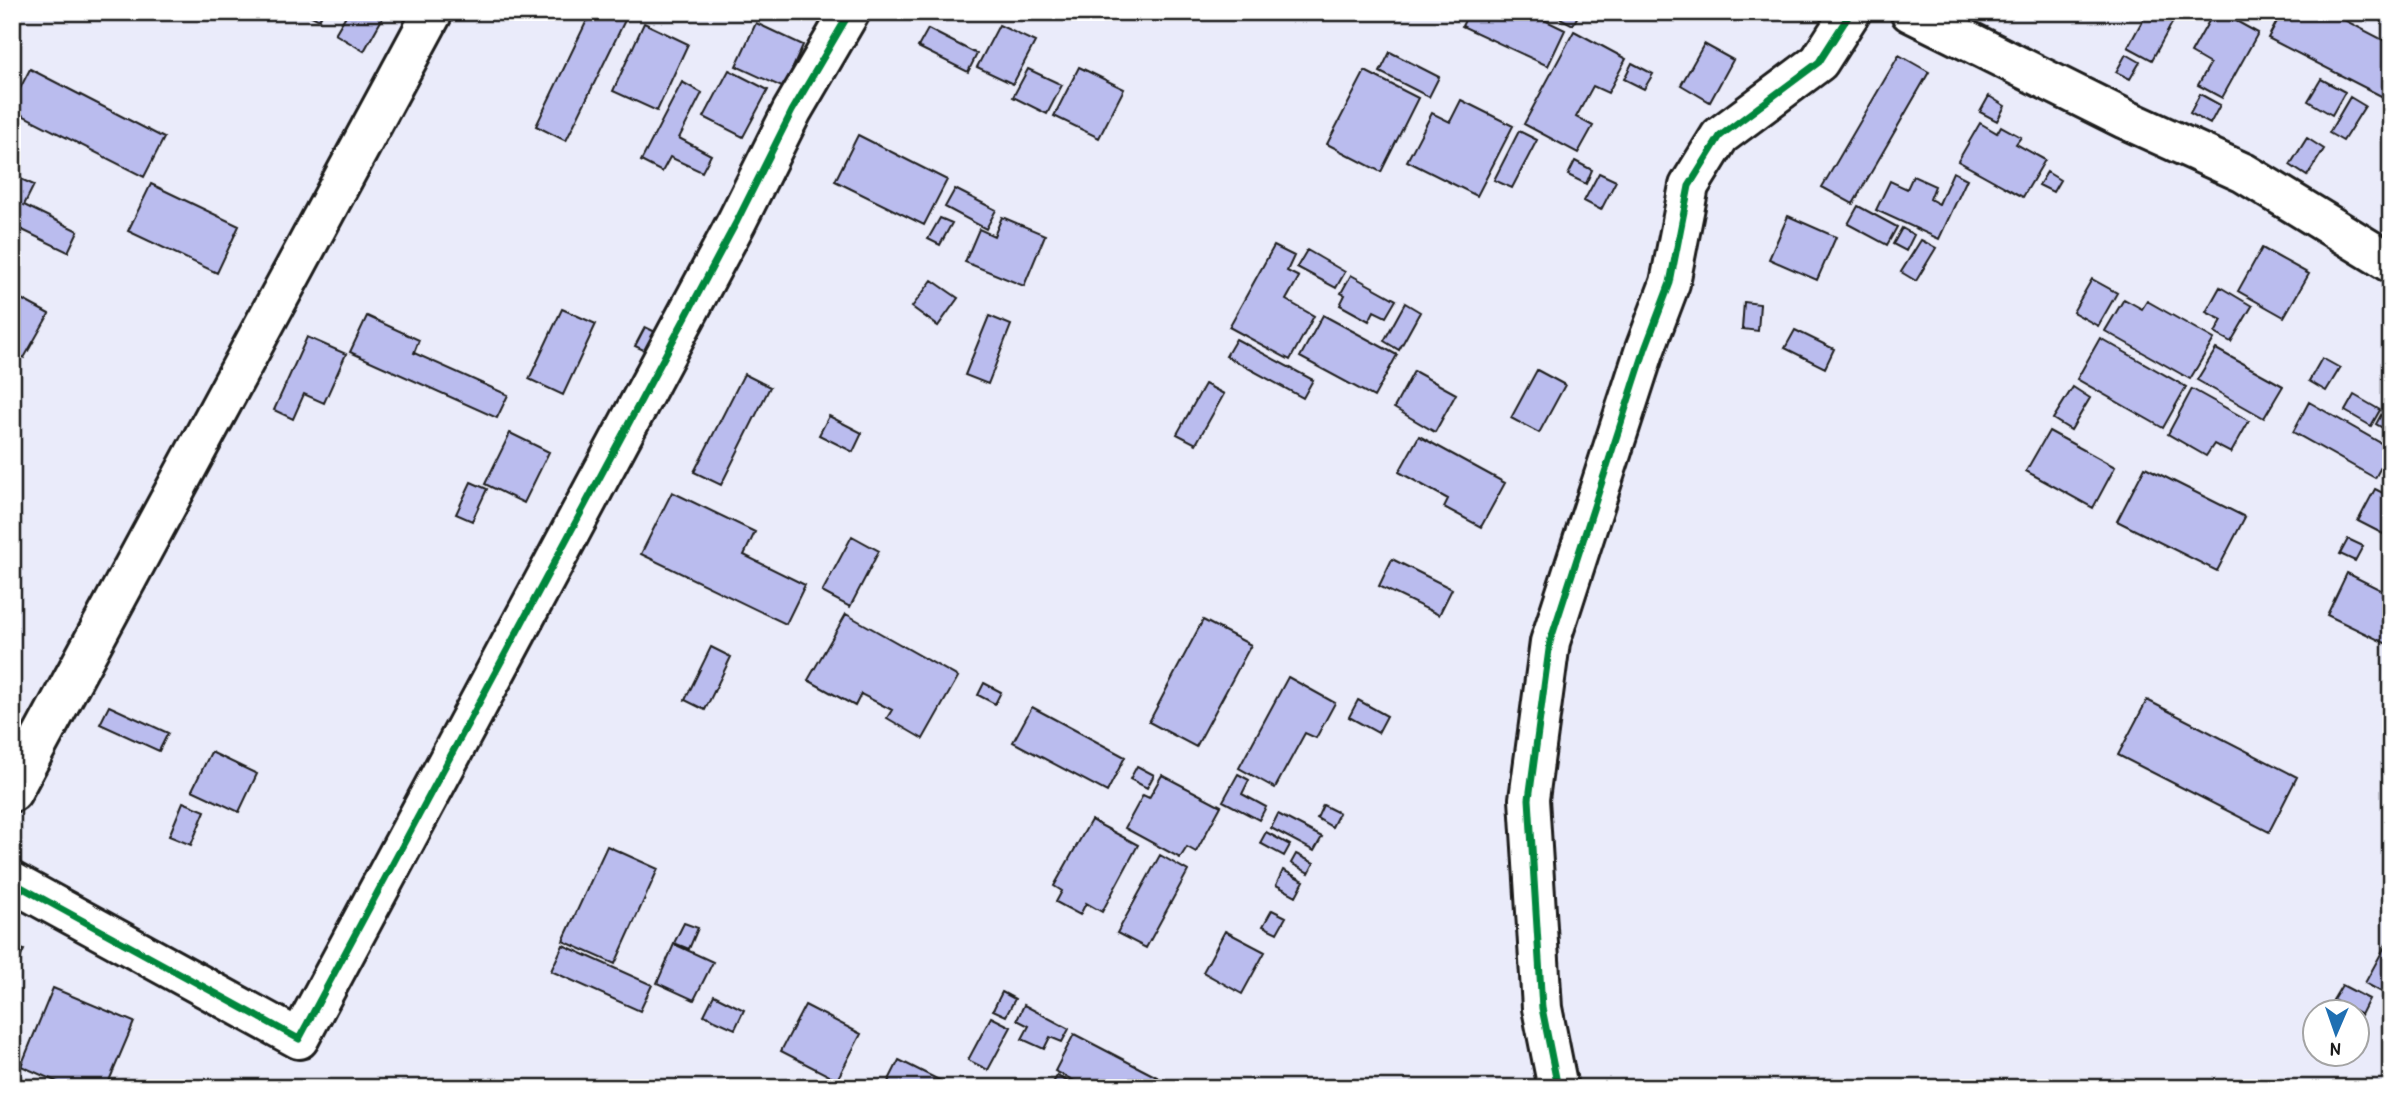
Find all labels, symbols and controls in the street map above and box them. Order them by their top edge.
north arrow [2302,998,2372,1068]
text: N [2330,1037,2341,1063]

